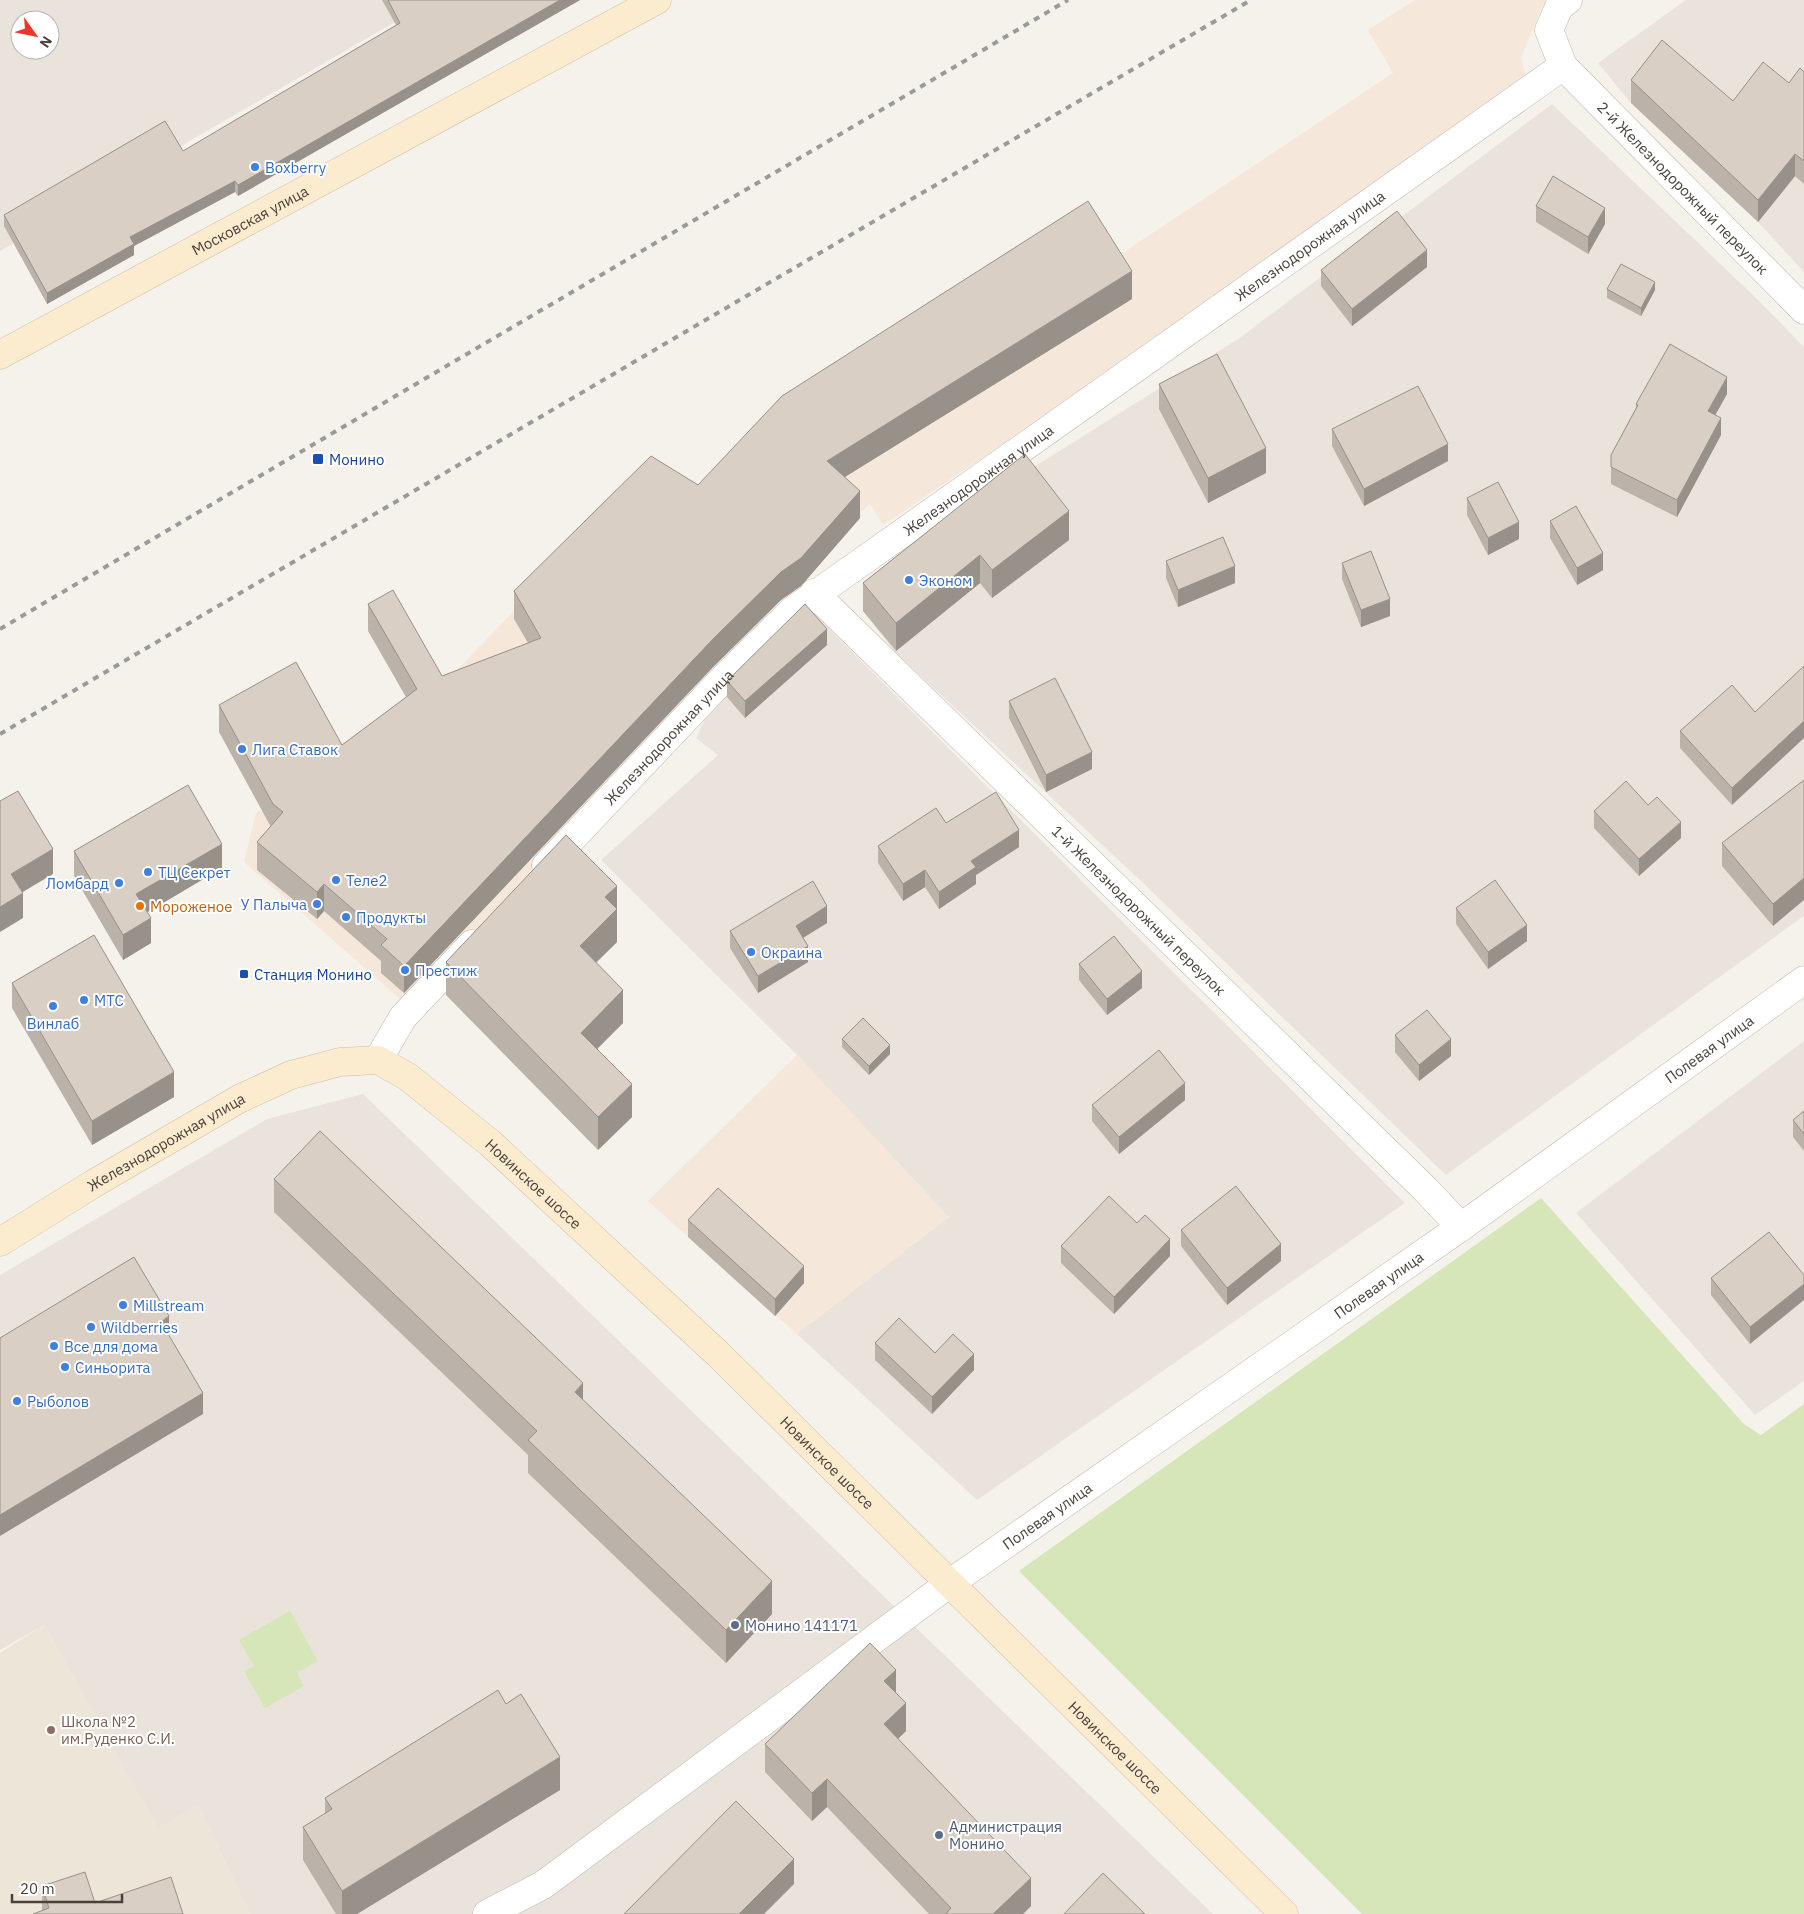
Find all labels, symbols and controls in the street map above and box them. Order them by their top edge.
north arrow [10,10,60,60]
text: N [36,33,56,51]
street label: 2-й Железнодорожный переулок [1594,97,1773,278]
place label: Boxberry [265,158,327,177]
marker: Boxberry [249,161,261,173]
street label: Московская улица [188,181,311,259]
street label: Железнодорожная улица [1231,186,1388,305]
street label: Железнодорожная улица [899,420,1057,539]
place label: Монино [329,450,384,469]
marker: Монино [311,452,325,466]
place label: Эконом [919,571,973,590]
marker: Эконом [903,574,915,586]
street label: Железнодорожная улица [600,665,737,809]
place label: Лига Ставок [252,740,338,759]
marker: Лига Ставок [236,743,248,755]
street label: 1-й Железнодорожный переулок [1048,821,1230,999]
place label: ТЦ Секрет [158,863,231,882]
marker: ТЦ Секрет [142,866,154,878]
place label: Теле2 [346,871,388,890]
place label: Ломбард [46,874,109,893]
marker: Теле2 [330,874,342,886]
marker: Ломбард [113,877,125,889]
place label: У Палыча [241,895,307,914]
place label: Мороженое [150,897,232,916]
marker: У Палыча [311,898,323,910]
marker: Мороженое [134,900,146,912]
place label: Продукты [356,908,426,927]
marker: Продукты [340,911,352,923]
place label: Окраина [761,943,822,962]
marker: Окраина [745,946,757,958]
place label: Престиж [415,961,477,980]
marker: Престиж [399,964,411,976]
place label: Станция Монино [254,965,372,984]
marker: Станция Монино [238,968,250,980]
place label: МТС [94,991,124,1010]
marker: МТС [78,994,90,1006]
marker: Винлаб [47,1000,59,1012]
street label: Полевая улица [1661,1010,1757,1087]
place label: Винлаб [27,1014,79,1033]
street label: Железнодорожная улица [83,1088,248,1195]
street label: Новинское шоссе [482,1134,586,1233]
street label: Полевая улица [1330,1247,1427,1322]
place label: Millstream [133,1296,204,1315]
marker: Millstream [117,1299,129,1311]
place label: Wildberries [101,1318,178,1337]
marker: Wildberries [85,1321,97,1333]
place label: Все для дома [64,1337,158,1356]
marker: Все для дома [48,1340,60,1352]
place label: Синьорита [75,1358,151,1377]
marker: Синьорита [59,1361,71,1373]
place label: Рыболов [27,1392,89,1411]
marker: Рыболов [11,1395,23,1407]
street label: Новинское шоссе [777,1412,878,1513]
street label: Полевая улица [998,1478,1095,1553]
place label: Монино 141171 [745,1616,858,1635]
marker: Монино 141171 [729,1619,741,1631]
street label: Новинское шоссе [1065,1697,1166,1798]
place label: Школа №2 им.Руденко С.И. [61,1712,175,1748]
marker: Школа №2 им.Руденко С.И. [45,1724,57,1736]
place label: Администрация Монино [949,1817,1062,1853]
marker: Администрация Монино [933,1829,945,1841]
scale bar [12,1872,122,1904]
text: 20 m [20,1879,55,1898]

